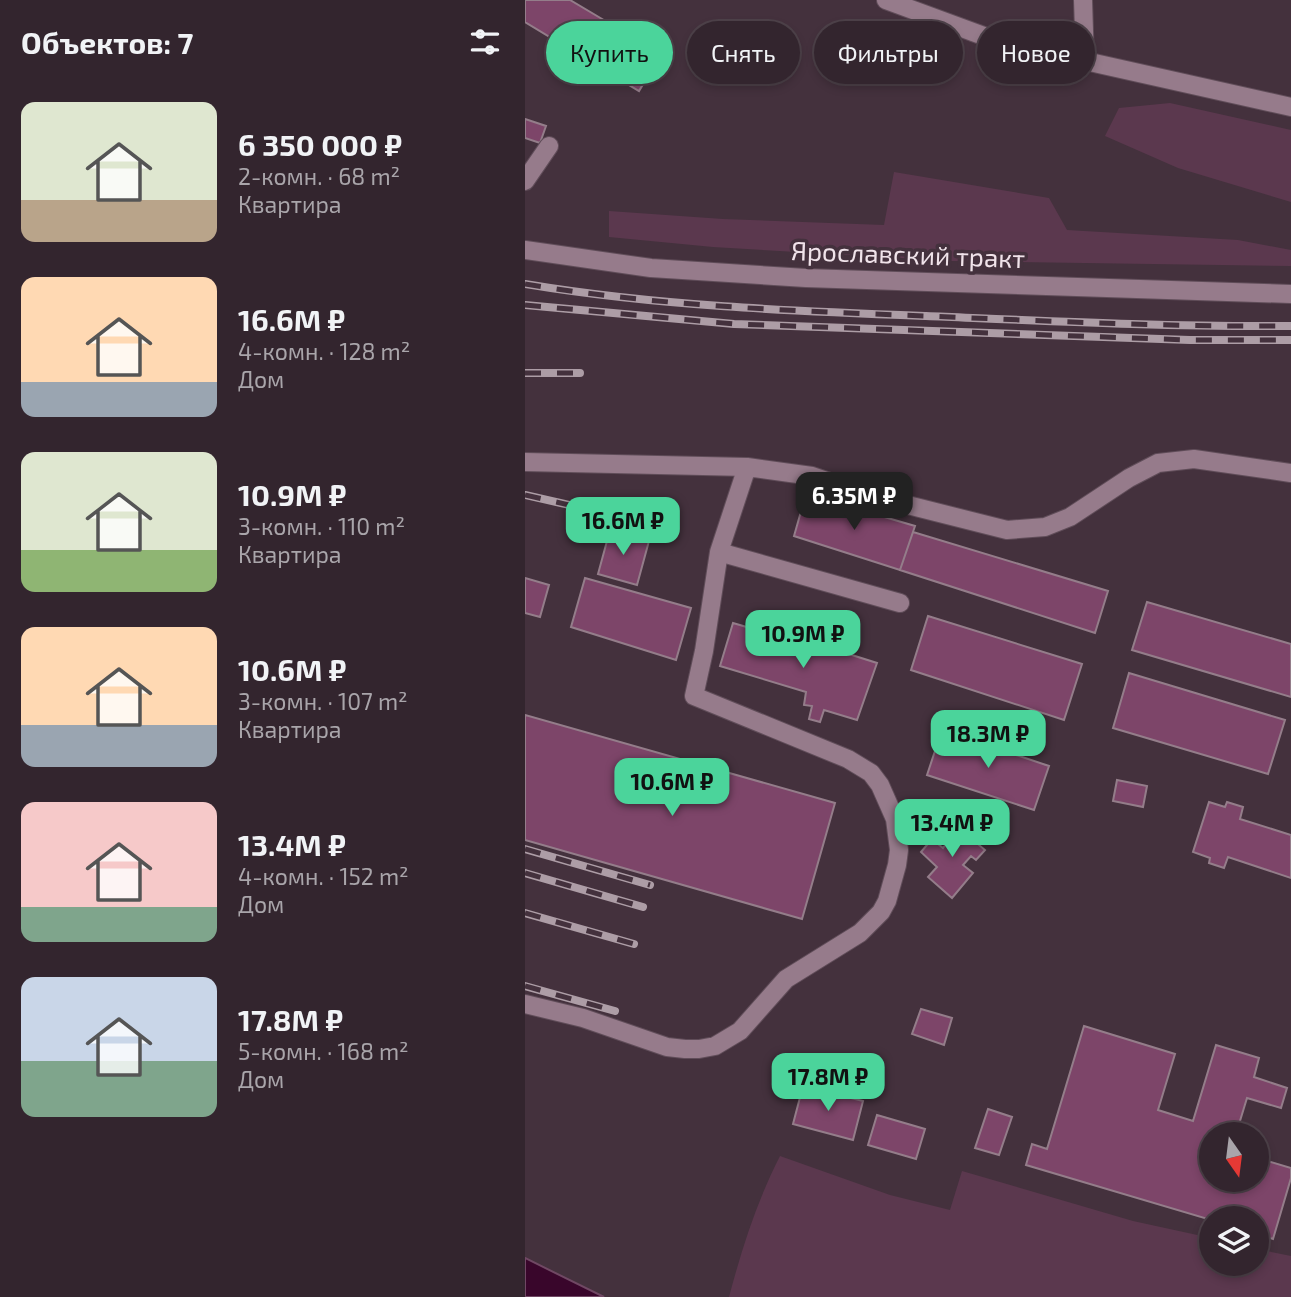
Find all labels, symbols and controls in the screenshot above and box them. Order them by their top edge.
chip: Купить [546,21,673,84]
chip: Снять [687,21,800,84]
chip: Фильтры [814,21,963,84]
chip: Новое [977,21,1095,84]
icon: filters [466,23,504,61]
text: Объектов: 7 [21,24,193,60]
text: 6 350 000 ₽ [238,126,402,162]
icon: home [77,130,161,214]
text: 2-комн. · 68 m² [238,162,400,190]
text: Квартира [238,190,342,218]
street label: Ярославский тракт [791,234,1026,273]
text: 16.6M ₽ [238,301,345,337]
icon: home [77,305,161,389]
text: 4-комн. · 128 m² [238,337,410,365]
text: Дом [238,365,284,393]
pin: 6.35M ₽ [789,472,919,532]
text: 10.9M ₽ [238,476,347,512]
icon: home [77,480,161,564]
text: 6.35M ₽ [812,481,896,509]
pin: 16.6M ₽ [558,498,688,557]
text: 16.6M ₽ [582,506,664,534]
text: 3-комн. · 110 m² [238,512,405,540]
text: Квартира [238,540,342,568]
pin: 10.9M ₽ [738,610,868,670]
text: 10.9M ₽ [761,619,845,647]
text: 10.6M ₽ [238,651,347,687]
icon: home [77,655,161,739]
text: 3-комн. · 107 m² [238,687,408,715]
pin: 18.3M ₽ [923,710,1053,770]
text: Квартира [238,715,342,743]
text: 18.3M ₽ [947,719,1029,747]
pin: 10.6M ₽ [607,758,737,818]
text: 10.6M ₽ [630,767,714,795]
pin: 13.4M ₽ [887,800,1017,859]
text: 13.4M ₽ [911,808,993,836]
text: 13.4M ₽ [238,826,346,862]
icon: home [77,830,161,914]
text: 4-комн. · 152 m² [238,862,409,890]
text: Дом [238,890,284,918]
text: 17.8M ₽ [238,1001,343,1037]
icon: home [77,1005,161,1089]
text: 5-комн. · 168 m² [238,1037,409,1065]
pin: 17.8M ₽ [763,1054,893,1113]
text: 17.8M ₽ [788,1062,868,1090]
text: Дом [238,1065,284,1093]
north arrow [1199,1122,1269,1192]
map controls [1199,1122,1269,1276]
button: layers [1199,1206,1269,1276]

